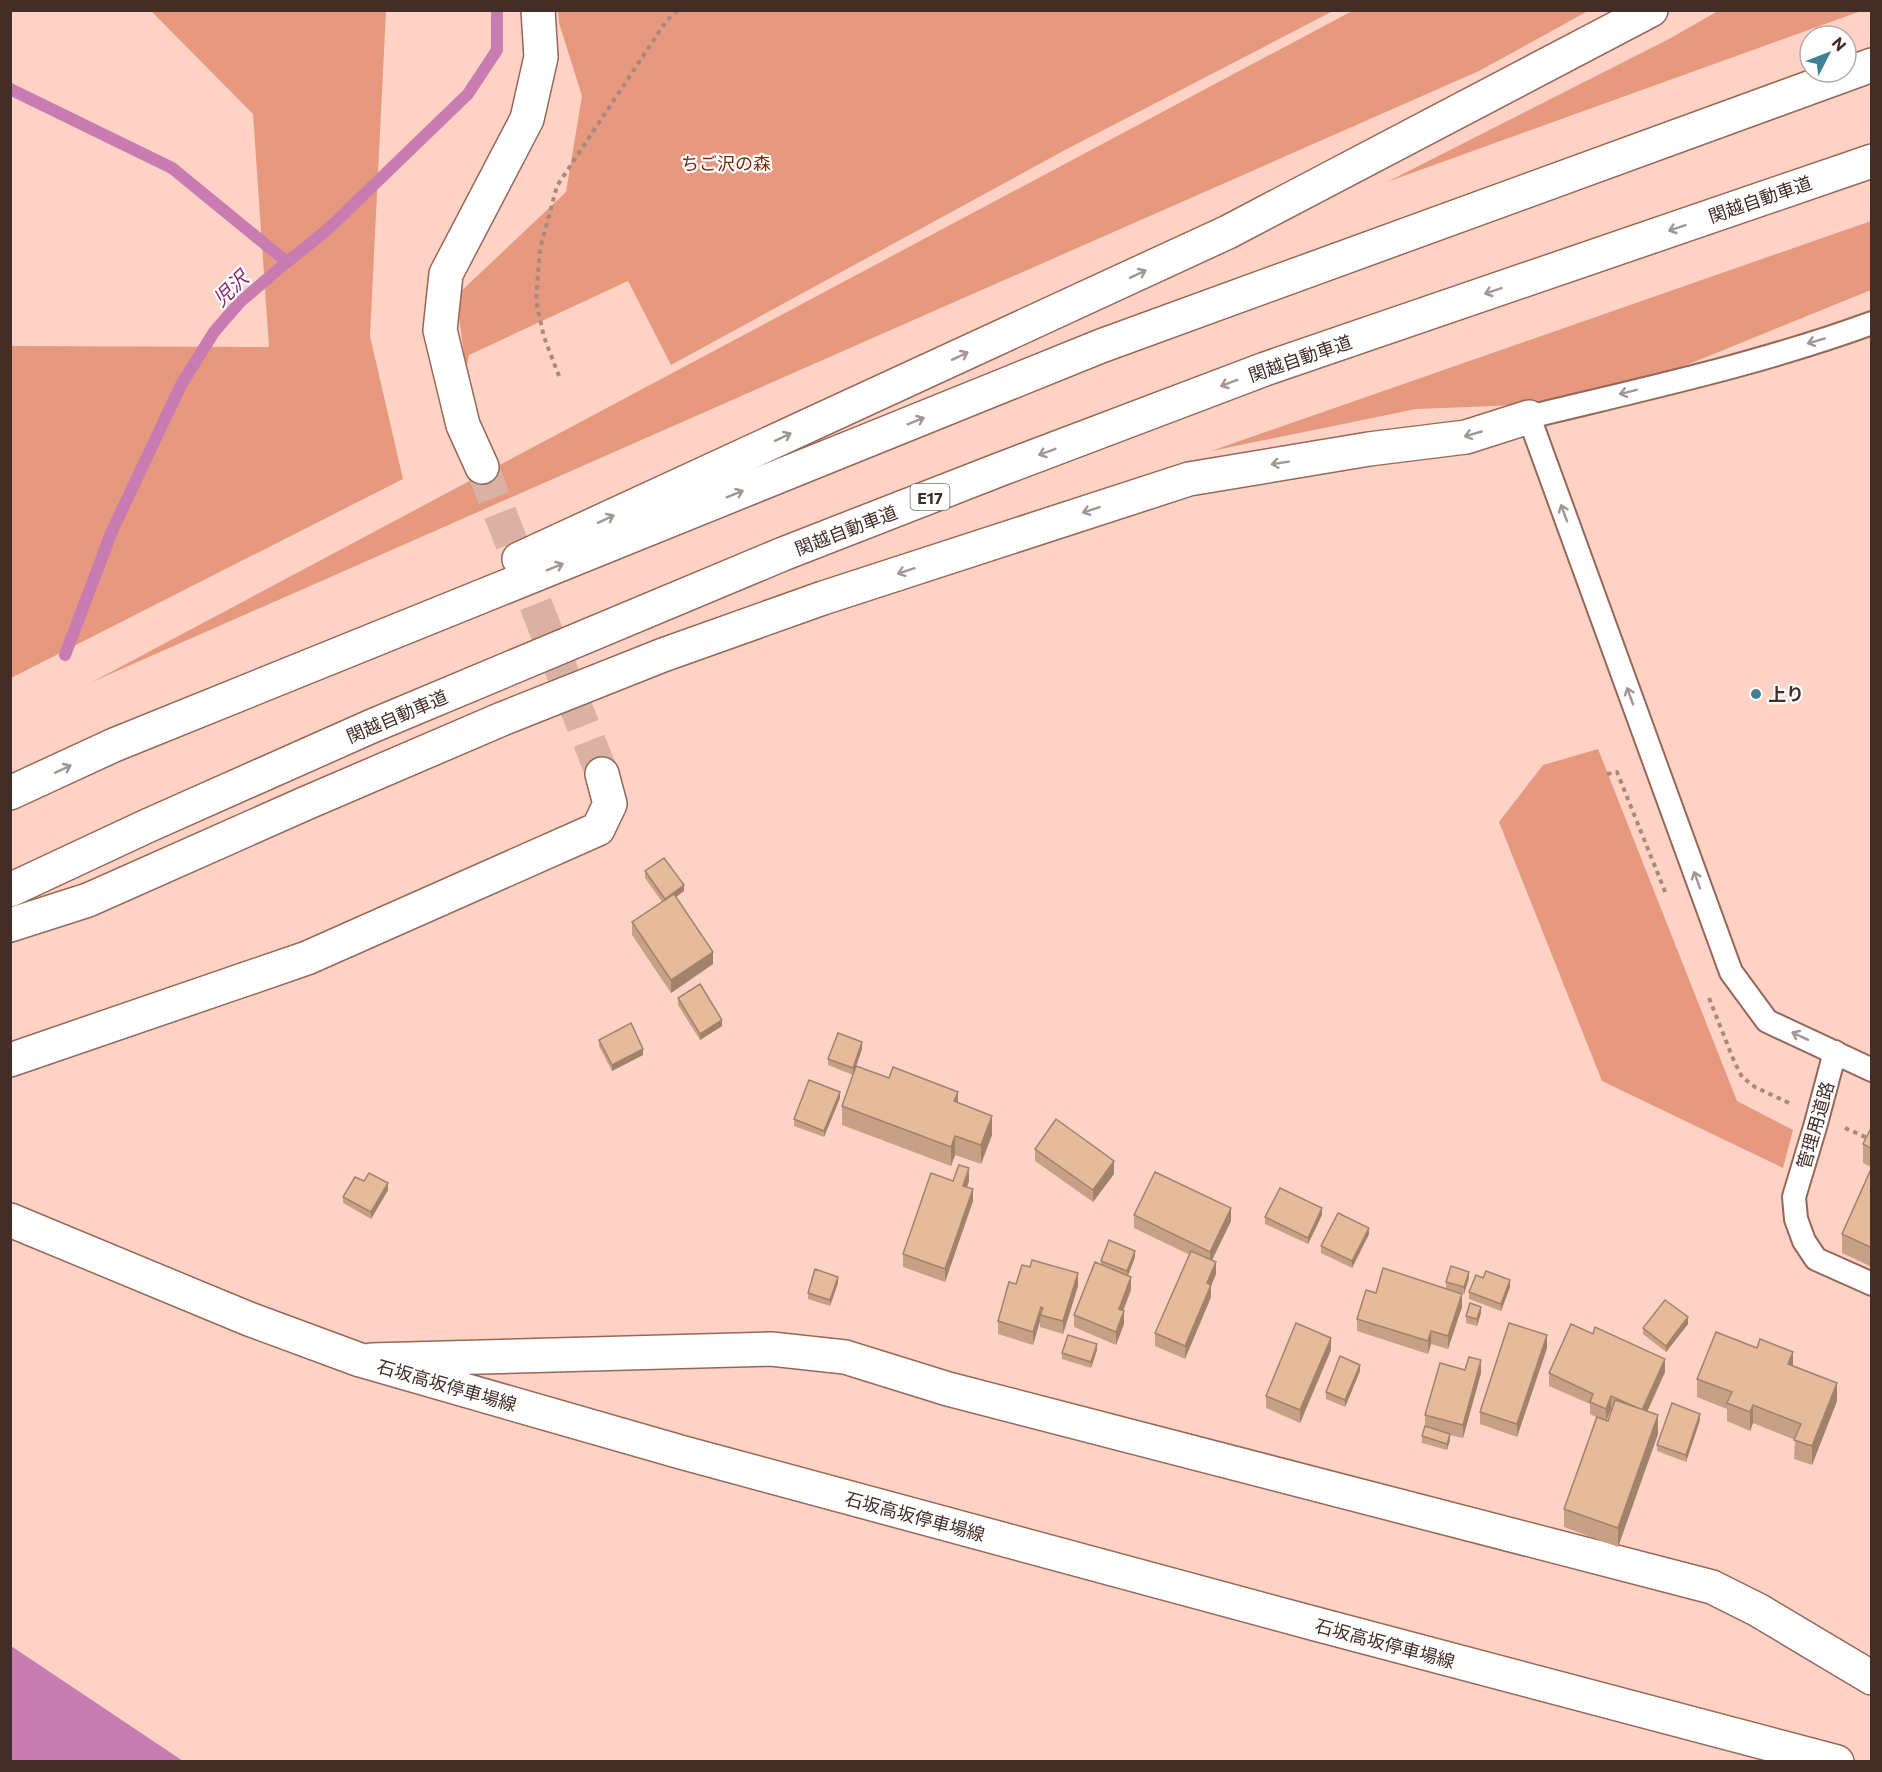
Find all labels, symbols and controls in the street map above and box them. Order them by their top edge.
north arrow [1798,24,1858,84]
text: N [1828,33,1851,54]
park label: ちご沢の森 [681,152,771,174]
street label: 関越自動車道 [1705,171,1815,227]
one-way arrow [1668,223,1687,234]
water label: 児沢 [207,263,255,311]
one-way arrow [1128,268,1146,280]
one-way arrow [1484,286,1503,297]
street label: 関越自動車道 [1245,330,1355,386]
one-way arrow [1807,336,1826,347]
one-way arrow [951,349,969,361]
one-way arrow [1220,378,1239,389]
one-way arrow [1619,387,1638,399]
one-way arrow [906,415,925,426]
one-way arrow [1464,429,1483,440]
one-way arrow [774,431,792,443]
one-way arrow [1038,447,1057,458]
one-way arrow [1271,458,1290,469]
road number: E17 [910,484,950,510]
one-way arrow [726,488,744,499]
street label: 関越自動車道 [792,500,900,560]
one-way arrow [1557,504,1568,523]
one-way arrow [1082,506,1101,517]
one-way arrow [597,512,615,524]
one-way arrow [545,561,563,572]
one-way arrow [897,566,916,577]
place label: 上り [1768,683,1804,705]
street label: 関越自動車道 [343,685,451,747]
marker: 上り [1749,687,1763,701]
one-way arrow [1624,688,1635,706]
one-way arrow [54,762,72,774]
one-way arrow [1691,871,1702,889]
one-way arrow [1791,1030,1809,1041]
street label: 管理用道路 [1792,1079,1838,1171]
street label: 石坂高坂停車場線 [375,1355,519,1415]
street label: 石坂高坂停車場線 [843,1487,987,1545]
street label: 石坂高坂停車場線 [1313,1614,1457,1672]

